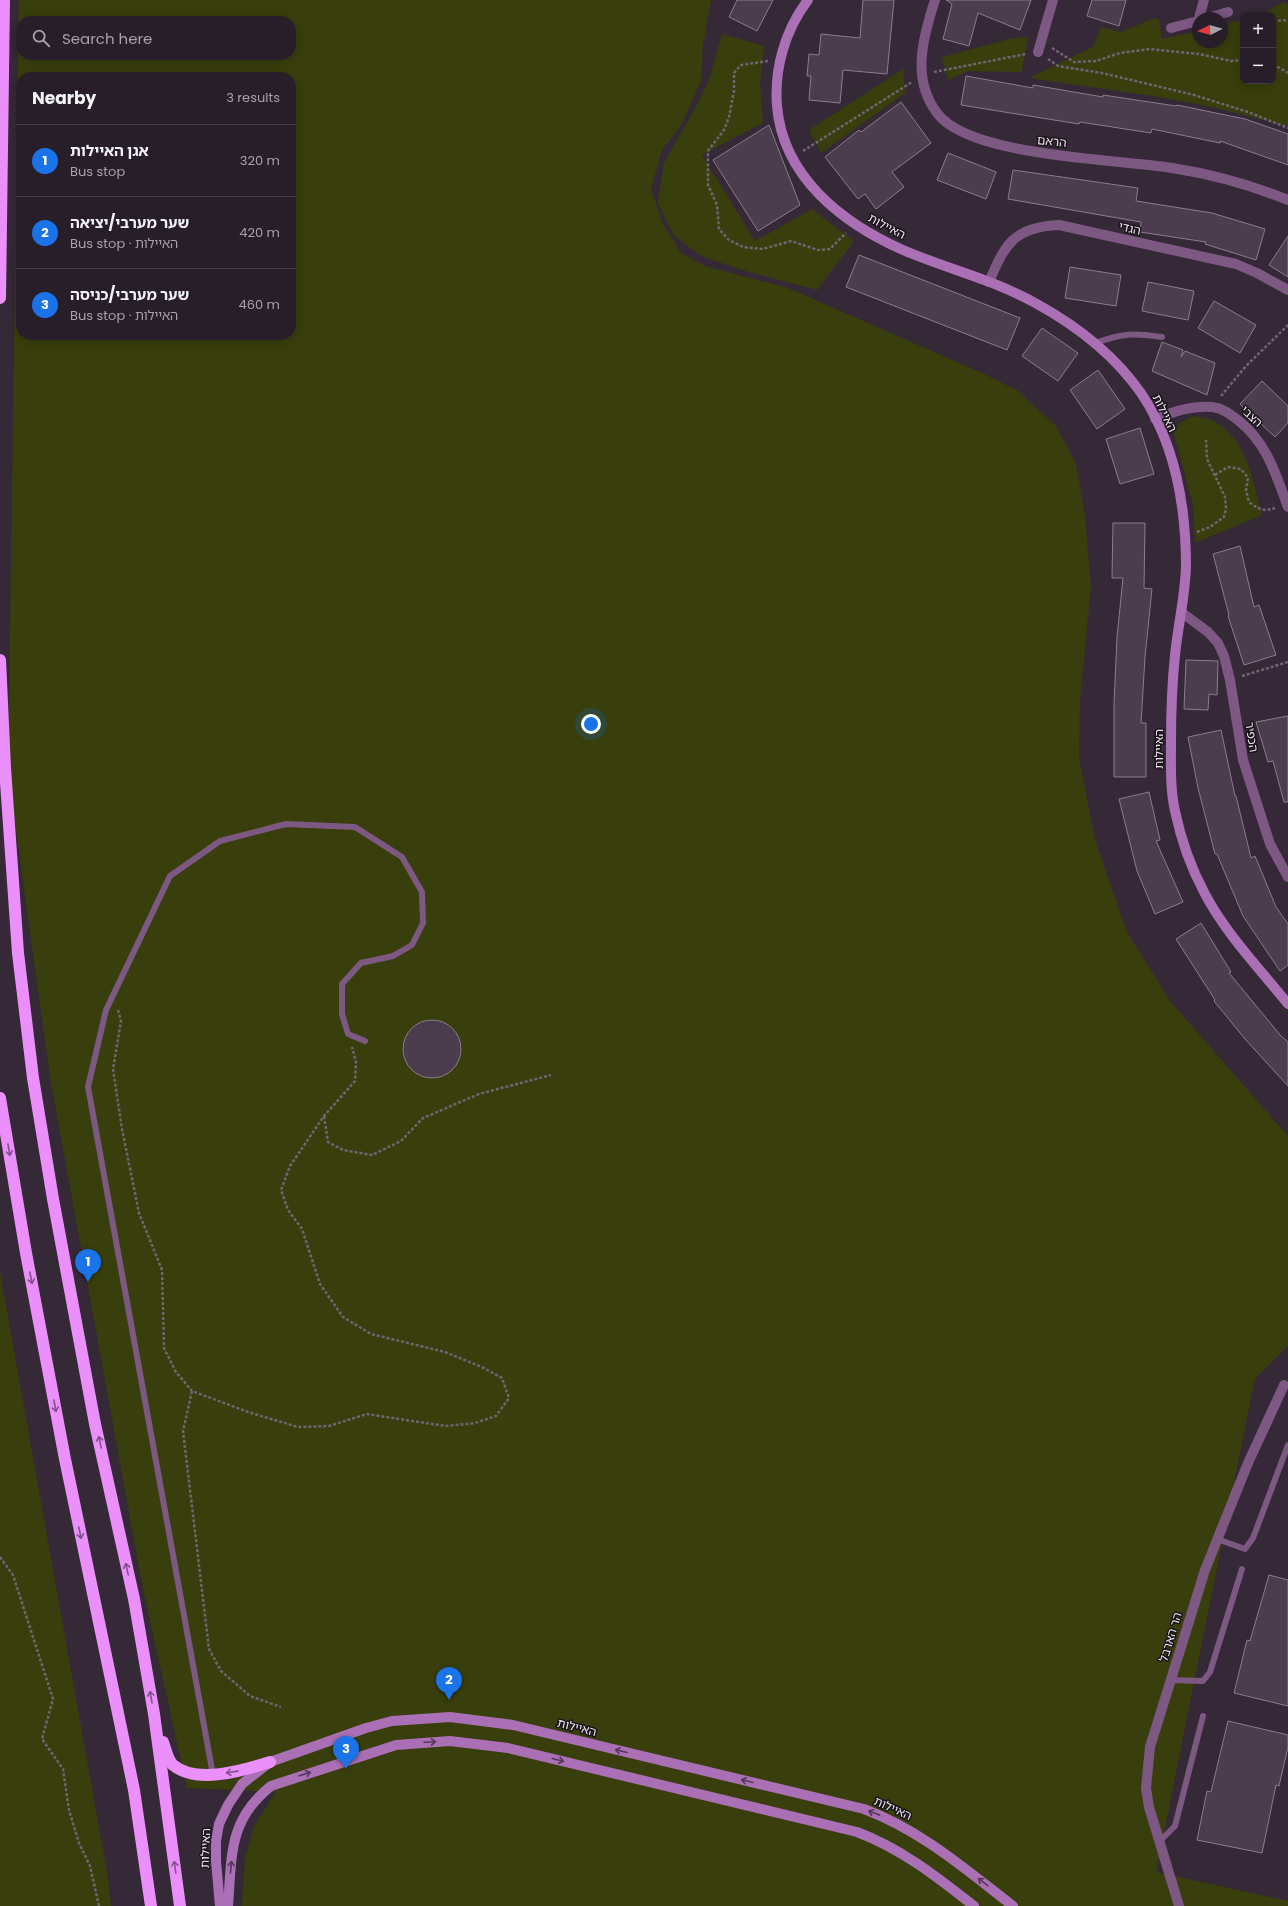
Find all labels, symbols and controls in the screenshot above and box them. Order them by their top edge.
north arrow [1192,12,1228,48]
map controls [1240,12,1276,84]
button: + [1240,12,1276,48]
search box [16,16,296,60]
icon: search [30,27,52,49]
text: Search here [62,28,152,49]
button: − [1240,48,1276,84]
text: Nearby [32,86,96,110]
text: 3 results [226,88,280,107]
street label: הראם [1036,131,1068,151]
text: אגן האיילות [70,140,149,161]
text: 1 [43,151,47,170]
text: 320 m [240,151,280,170]
text: Bus stop [70,162,125,181]
street label: האיילות [865,209,909,243]
text: שער מערבי/יציאה [70,212,189,233]
street label: הגדי [1117,217,1143,239]
text: 2 [41,223,49,242]
text: 420 m [239,223,280,242]
text: Bus stop · האיילות [70,234,178,253]
text: שער מערבי/כניסה [70,284,189,305]
text: 3 [41,295,49,314]
text: 460 m [239,295,280,314]
text: Bus stop · האיילות [70,306,178,325]
street label: האיילות [1149,391,1181,435]
street label: הצבי [1237,401,1267,431]
your location [581,714,601,734]
street label: הכפיר [1241,721,1263,753]
street label: האיילות [1150,729,1167,769]
one-way arrow [5,1143,13,1156]
pin: 1 [75,1249,101,1282]
one-way arrow [27,1271,35,1284]
one-way arrow [51,1399,59,1412]
one-way arrow [95,1436,103,1449]
one-way arrow [77,1526,85,1539]
one-way arrow [123,1563,131,1576]
street label: הר הארבל [1154,1610,1186,1664]
pin: 2 [436,1667,462,1700]
one-way arrow [147,1691,155,1704]
street label: האיילות [556,1714,598,1740]
pin: 3 [333,1736,359,1769]
one-way arrow [423,1738,436,1746]
one-way arrow [615,1746,628,1754]
one-way arrow [551,1757,564,1765]
one-way arrow [226,1768,239,1776]
one-way arrow [298,1770,311,1777]
one-way arrow [741,1777,754,1784]
street label: האיילות [871,1792,915,1824]
one-way arrow [868,1808,880,1816]
street label: האיילות [196,1828,214,1868]
one-way arrow [171,1861,179,1874]
one-way arrow [227,1861,234,1874]
one-way arrow [977,1878,988,1887]

